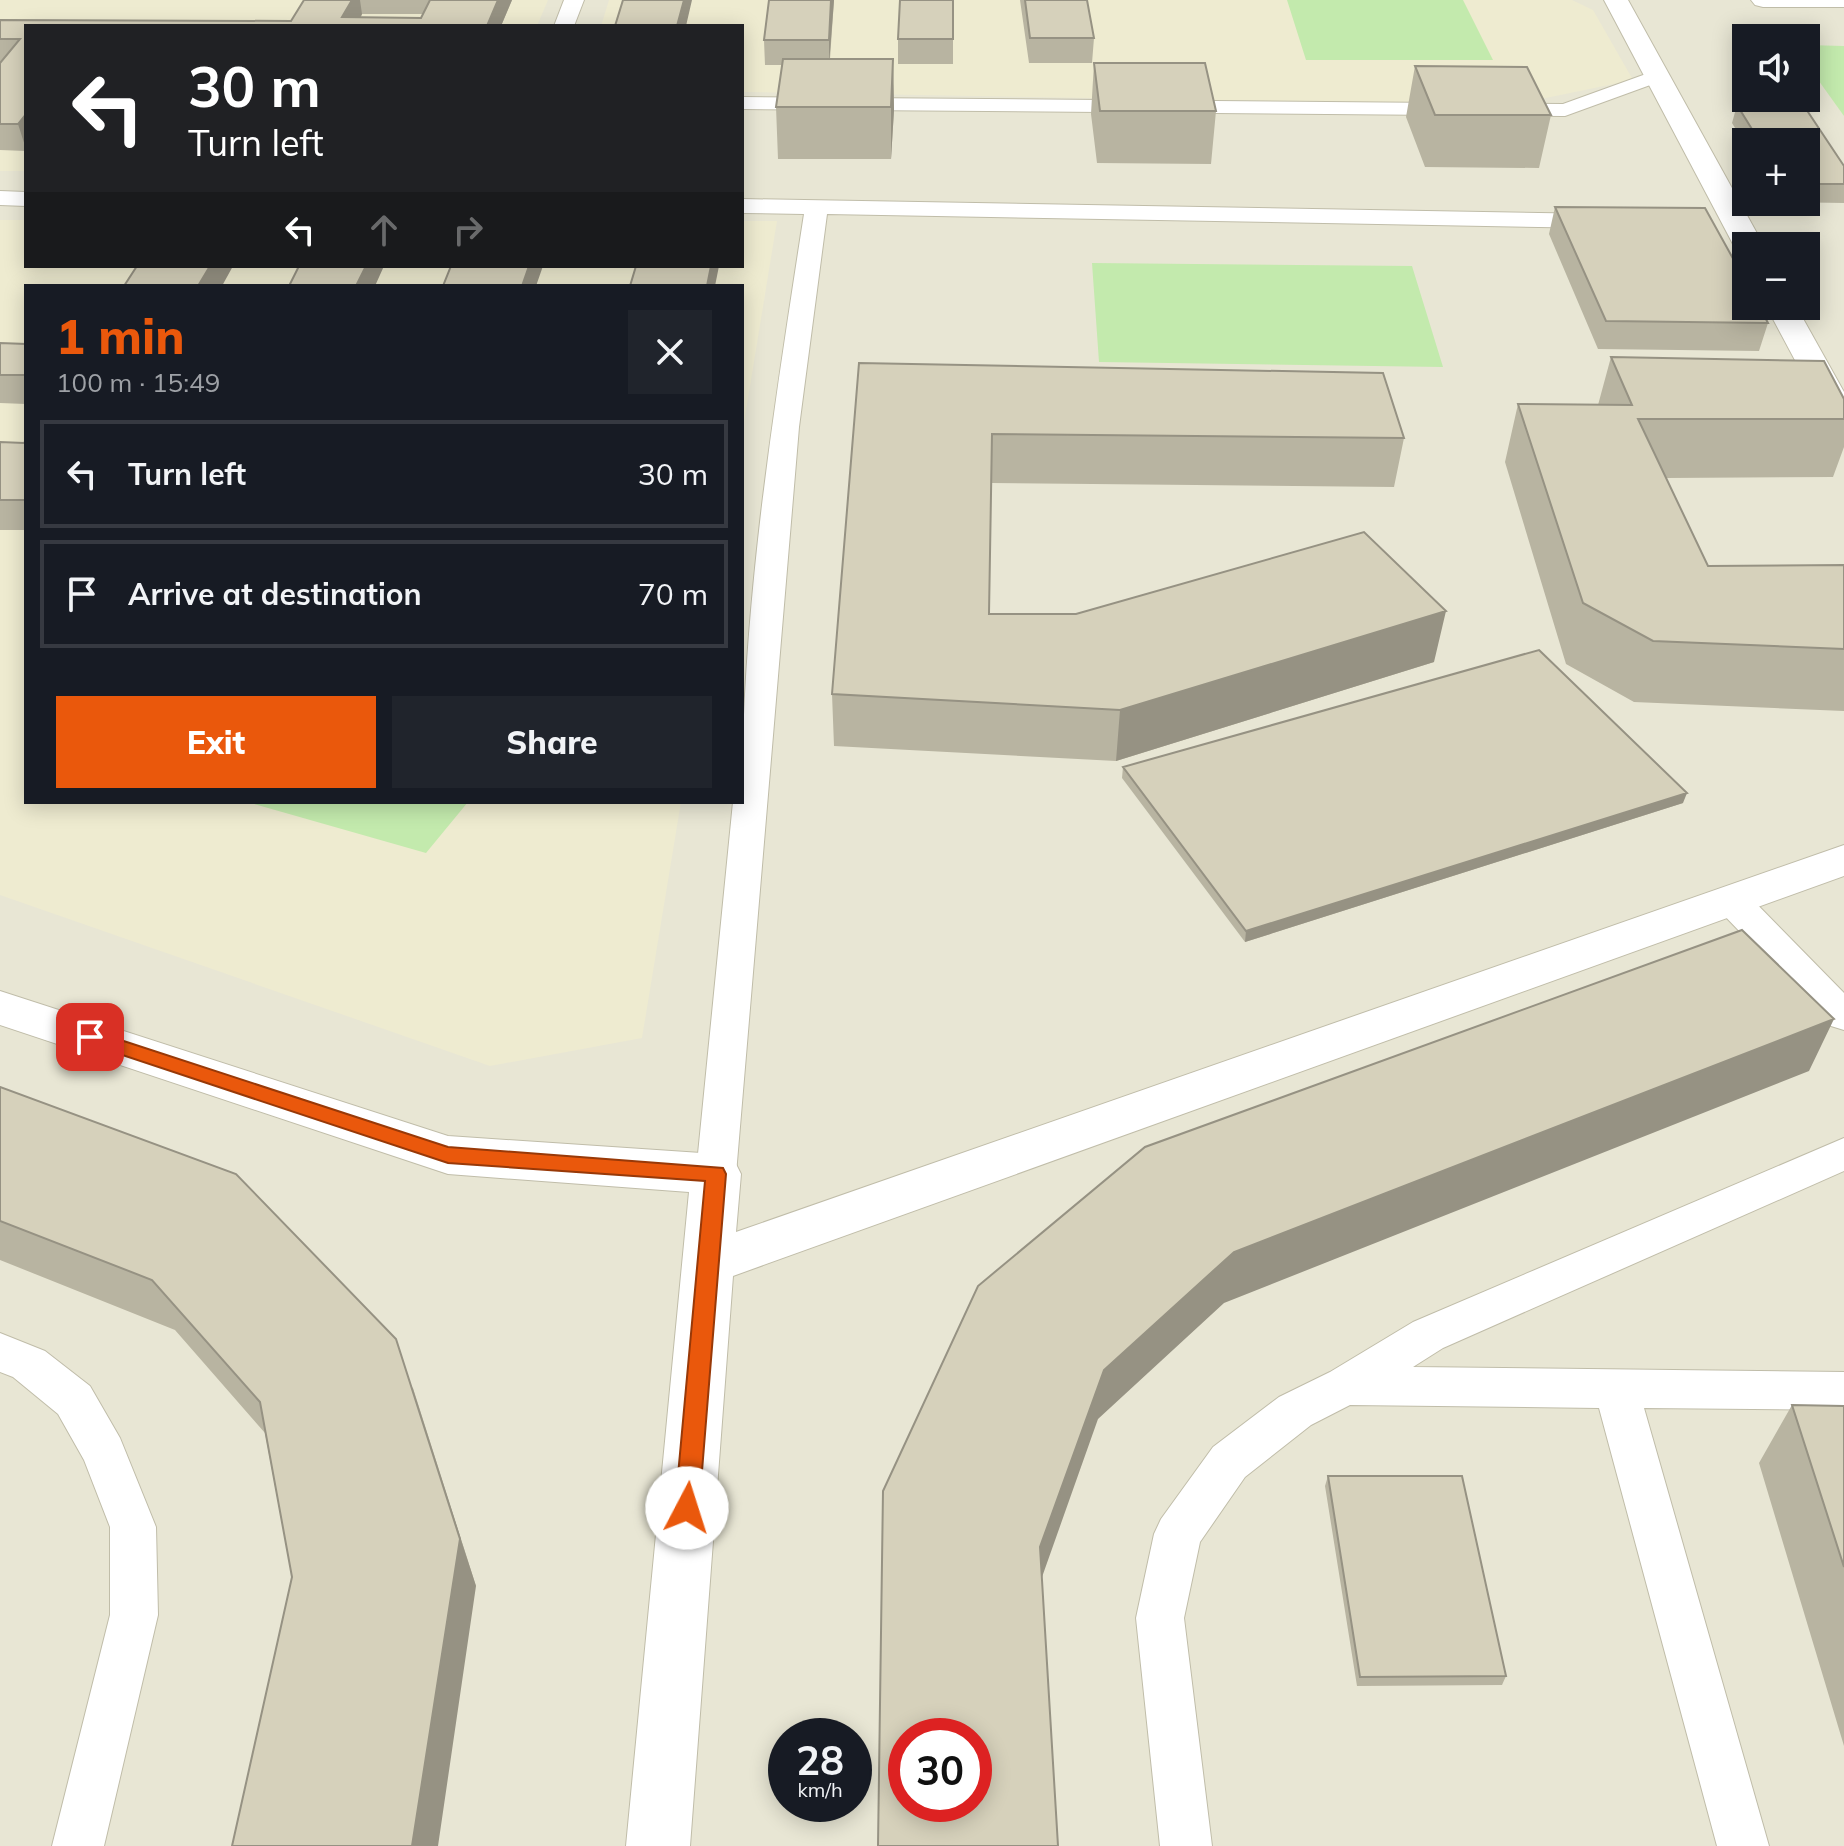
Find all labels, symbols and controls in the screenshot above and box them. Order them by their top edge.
map controls [1732,24,1820,320]
button: sound [1732,24,1820,112]
text: 30 m [188,51,321,121]
icon: left [56,56,160,160]
text: Turn left [188,120,324,165]
button: + [1732,128,1820,216]
icon: left [278,208,322,252]
icon: ahead [362,208,406,252]
icon: right [446,208,490,252]
button: − [1732,232,1820,320]
text: 1 min [56,306,185,366]
button: close [628,310,712,394]
text: 100 m · 15:49 [56,366,220,399]
icon: left [60,452,104,496]
text: Turn left [128,455,246,493]
text: 30 m [638,455,708,493]
icon: arrive [60,572,104,616]
text: Arrive at destination [128,575,422,613]
text: 70 m [638,575,708,613]
button: Exit [56,696,376,788]
button: Share [392,696,712,788]
pin [56,1003,124,1071]
icon: arrive [68,1015,112,1059]
position arrow [645,1466,729,1550]
speed limit sign: 30 [888,1718,992,1822]
text: 28 [796,1735,844,1785]
text: km/h [797,1777,843,1802]

